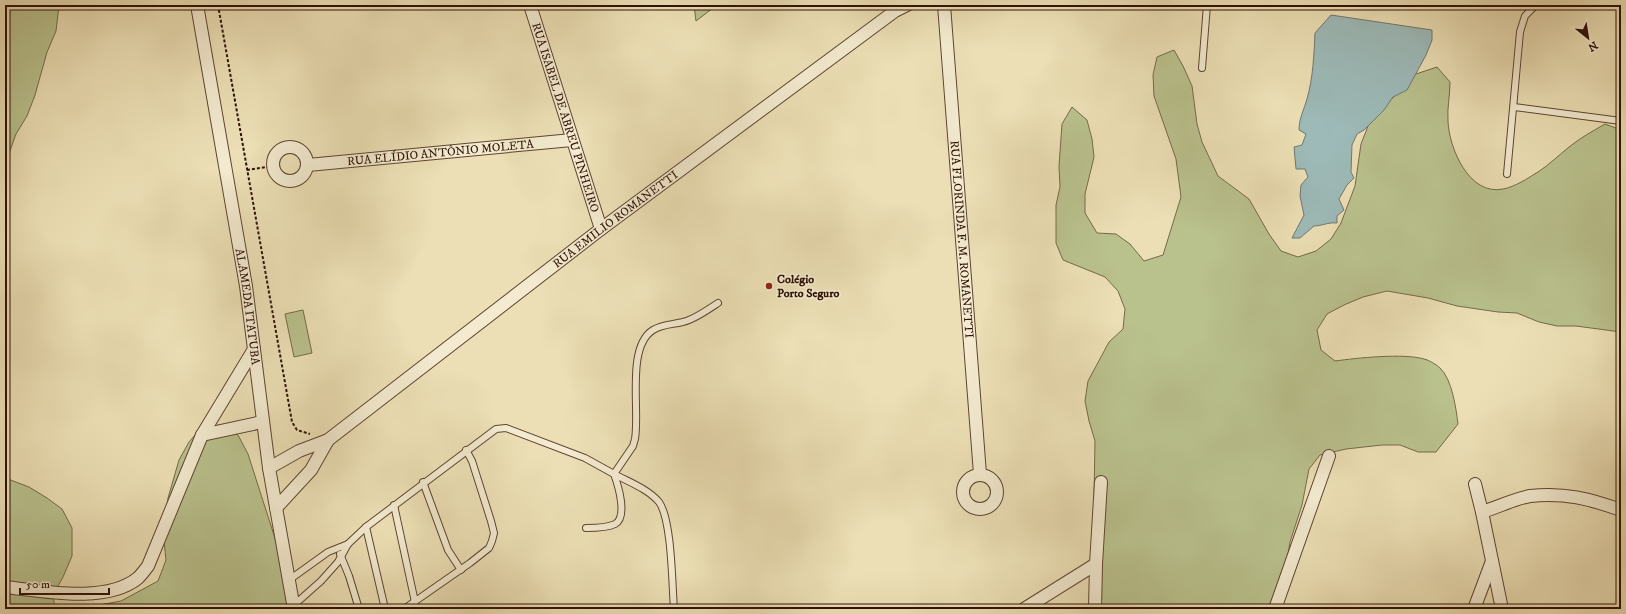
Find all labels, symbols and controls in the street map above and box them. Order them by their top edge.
north arrow [1568,18,1608,58]
street label: RUA ISABEL DE ABREU PINHEIRO [528,21,602,214]
text: N [1585,37,1600,54]
street label: RUA ELÍDIO ANTÔNIO MOLETA [346,137,535,169]
street label: RUA FLORINDA F. M. ROMANETTI [946,140,977,339]
street label: RUA EMILIO ROMANETTI [550,167,681,271]
street label: ALAMEDA ITATUBA [232,247,263,366]
place label: Colégio Porto Seguro [777,272,840,301]
marker: Colégio Porto Seguro [764,281,774,291]
scale bar [20,570,109,596]
text: 50 m [26,577,50,592]

